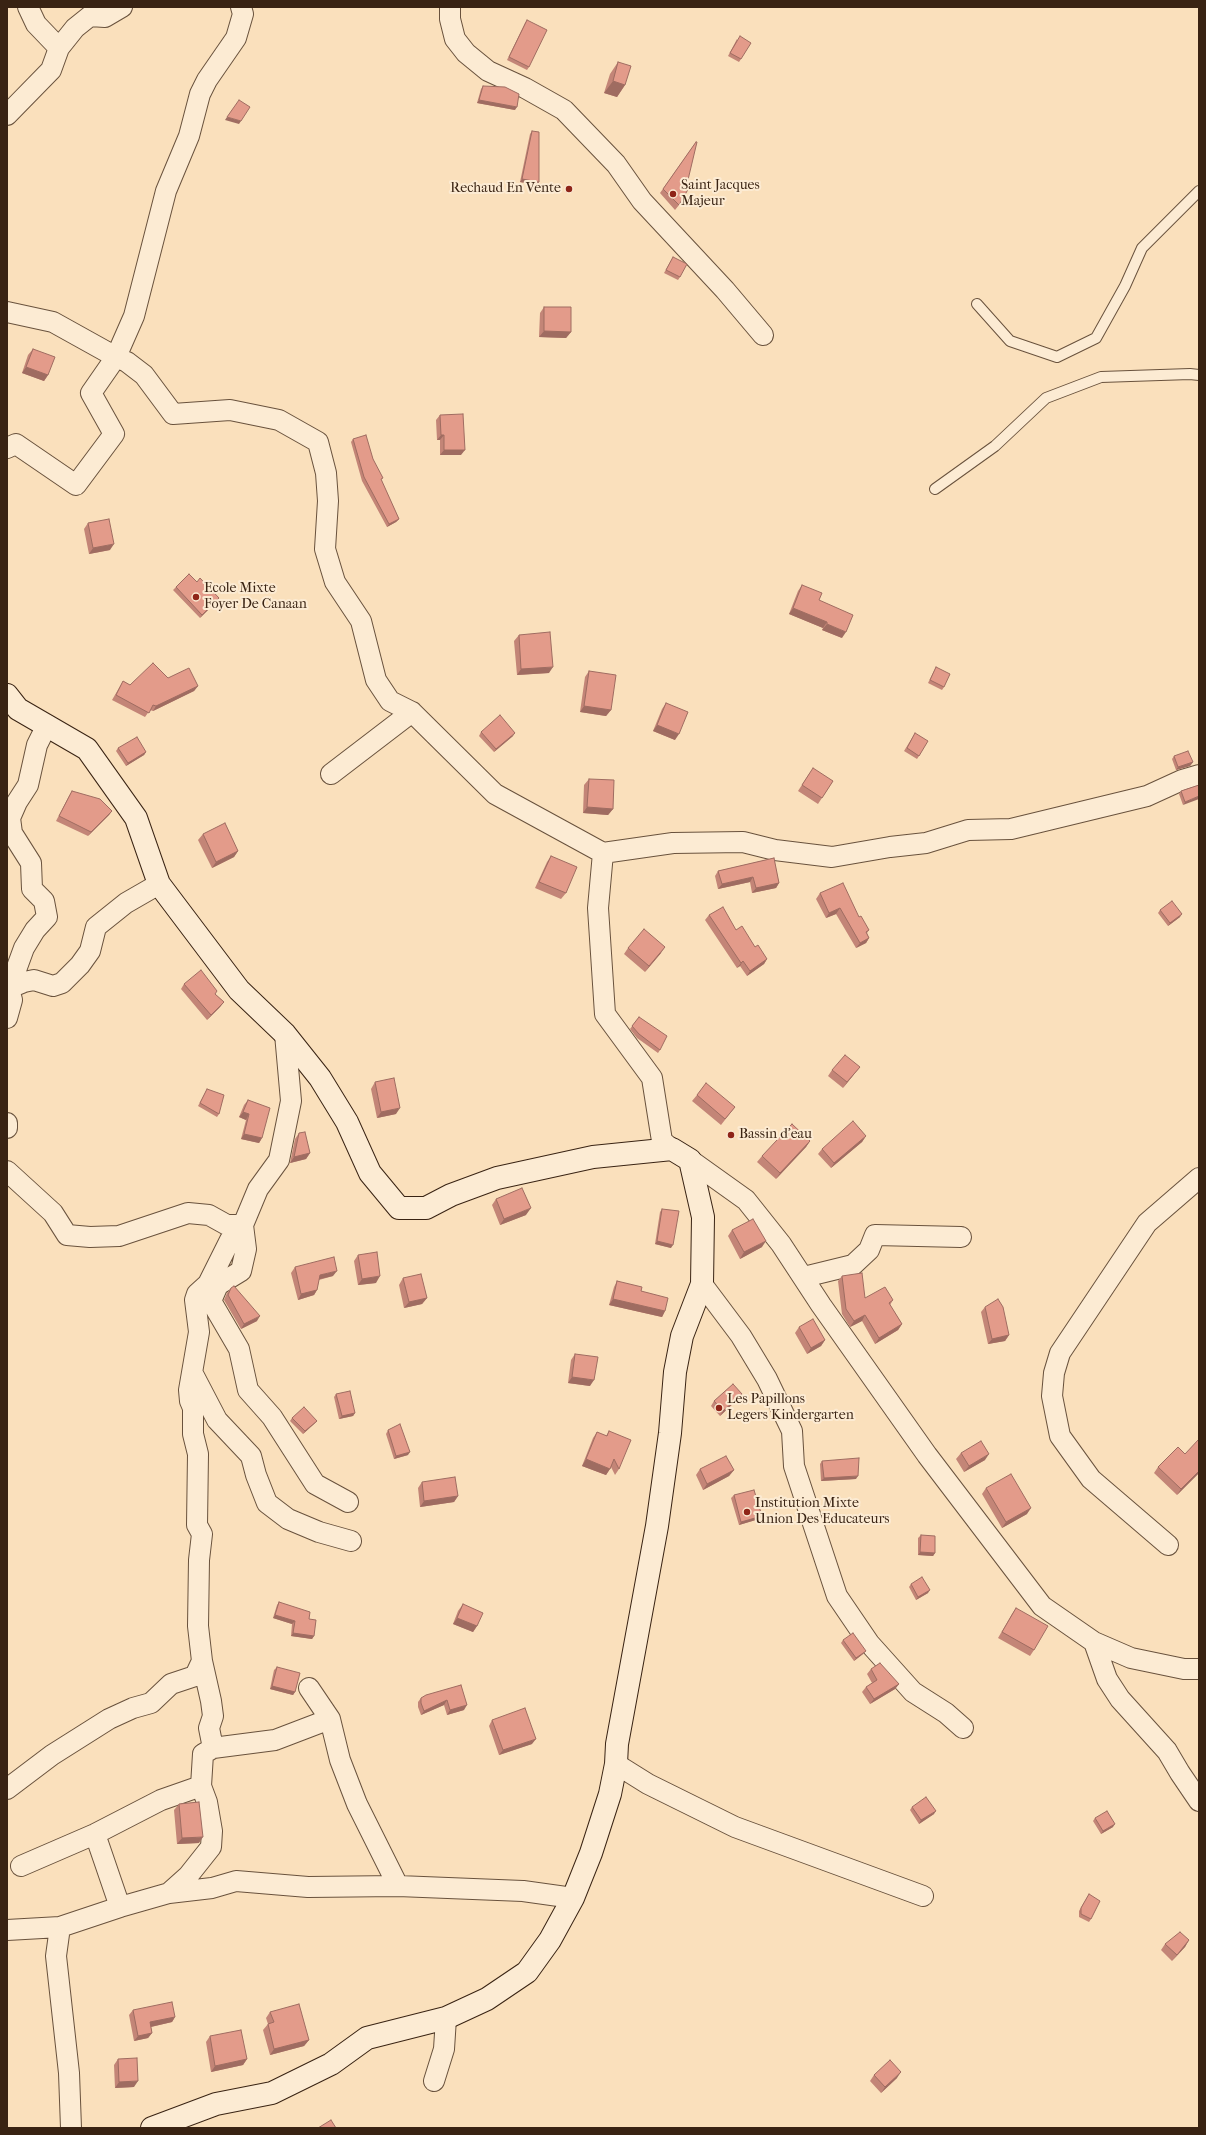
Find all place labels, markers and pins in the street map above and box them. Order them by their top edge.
place label: Saint Jacques Majeur [681,178,760,210]
place label: Rechaud En Vente [450,181,561,197]
marker: Rechaud En Vente [564,184,574,194]
marker: Saint Jacques Majeur [668,189,678,199]
place label: Ecole Mixte Foyer De Canaan [204,581,307,614]
marker: Ecole Mixte Foyer De Canaan [191,592,201,602]
place label: Bassin d'eau [739,1127,812,1143]
marker: Bassin d'eau [726,1130,736,1140]
place label: Les Papillons Legers Kindergarten [727,1392,854,1424]
marker: Les Papillons Legers Kindergarten [714,1403,724,1413]
place label: Institution Mixte Union Des Educateurs [755,1496,890,1528]
marker: Institution Mixte Union Des Educateurs [742,1507,752,1517]

